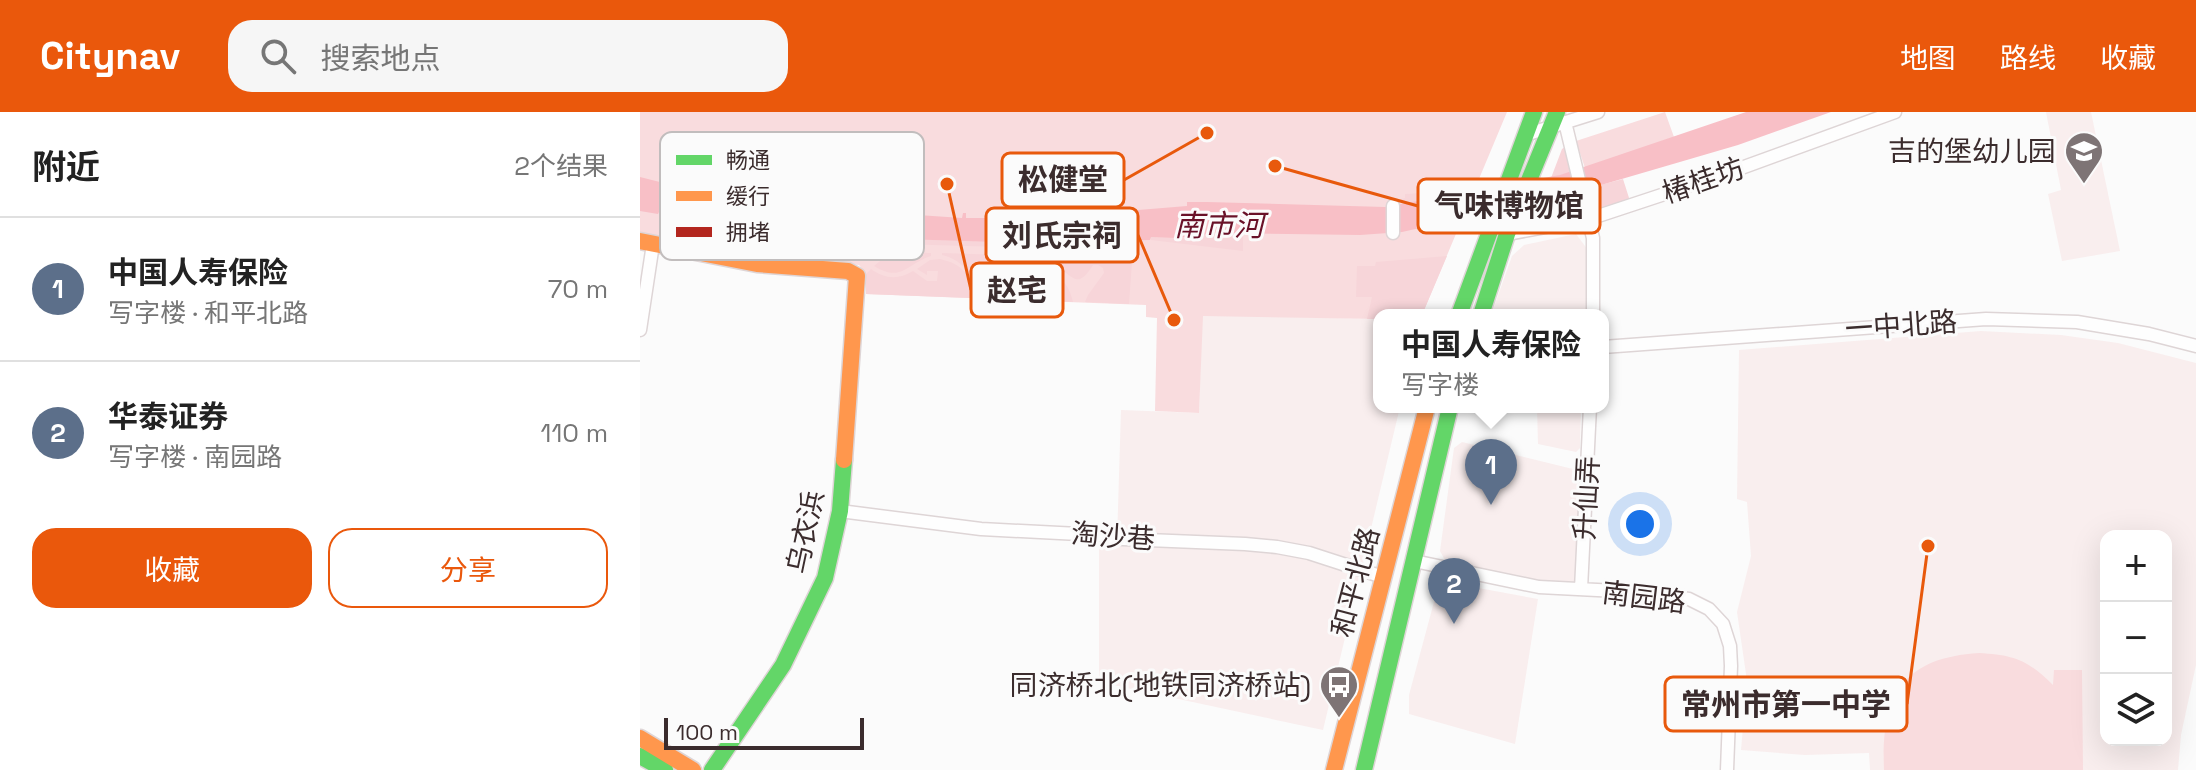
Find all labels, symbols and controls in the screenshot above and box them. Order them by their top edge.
search box [228,20,788,92]
text: Citynav [40,32,180,80]
icon: search [256,34,300,78]
text: 搜索地点 [320,39,440,78]
text: 地图 [1900,40,1956,76]
text: 路线 [2000,40,2056,76]
text: 收藏 [2100,40,2156,76]
school or university icon: 吉的堡幼儿园 [2063,130,2105,185]
legend [660,132,924,260]
place label: 吉的堡幼儿园 [1888,133,2056,169]
text: 附近 [32,146,100,189]
text: 畅通 [726,146,770,174]
text: 2个结果 [514,149,608,183]
street label: 椿桂坊 [1657,149,1749,211]
callout: 松健堂 [1002,153,1124,207]
text: 松健堂 [1018,160,1108,199]
callout: 气味博物馆 [1418,179,1600,233]
text: 缓行 [726,182,770,210]
text: 气味博物馆 [1434,186,1584,225]
water label: 南市河 [1174,206,1269,245]
callout: 刘氏宗祠 [986,208,1138,262]
text: 刘氏宗祠 [1002,216,1122,255]
text: 拥堵 [726,218,770,246]
text: 中国人寿保险 [108,253,288,292]
callout: 赵宅 [971,263,1063,317]
text: 赵宅 [987,271,1047,310]
text: 1 [52,272,64,306]
text: 70 m [548,272,608,306]
text: 写字楼 · 和平北路 [108,296,308,330]
street label: 一中北路 [1844,303,1958,347]
popup [1373,309,1609,413]
text: 中国人寿保险 [1401,325,1581,364]
text: 写字楼 [1401,368,1479,402]
text: 华泰证券 [108,397,228,436]
text: 2 [50,416,66,450]
text: 110 m [541,416,608,450]
pin: 1 [1465,439,1517,505]
text: 写字楼 · 南园路 [108,440,282,474]
street label: 升仙弄 [1566,455,1606,541]
street label: 乌衣浜 [779,487,831,577]
your location [1620,504,1660,544]
street label: 淘沙巷 [1070,515,1156,557]
street label: 和平北路 [1323,523,1387,641]
button: 收藏 [32,528,312,608]
button: 分享 [328,528,608,608]
map controls [2100,530,2172,746]
button: + [2100,530,2172,602]
pin: 2 [1428,558,1480,624]
street label: 南园路 [1600,574,1688,620]
button: − [2100,602,2172,674]
bus stop icon: 同济桥北(地铁同济桥站) [1318,664,1360,719]
place label: 同济桥北(地铁同济桥站) [1010,667,1311,703]
button: layers [2100,674,2172,746]
callout: 常州市第一中学 [1665,677,1907,731]
text: 常州市第一中学 [1681,685,1891,724]
scale bar [664,714,864,750]
text: 100 m [676,718,738,746]

